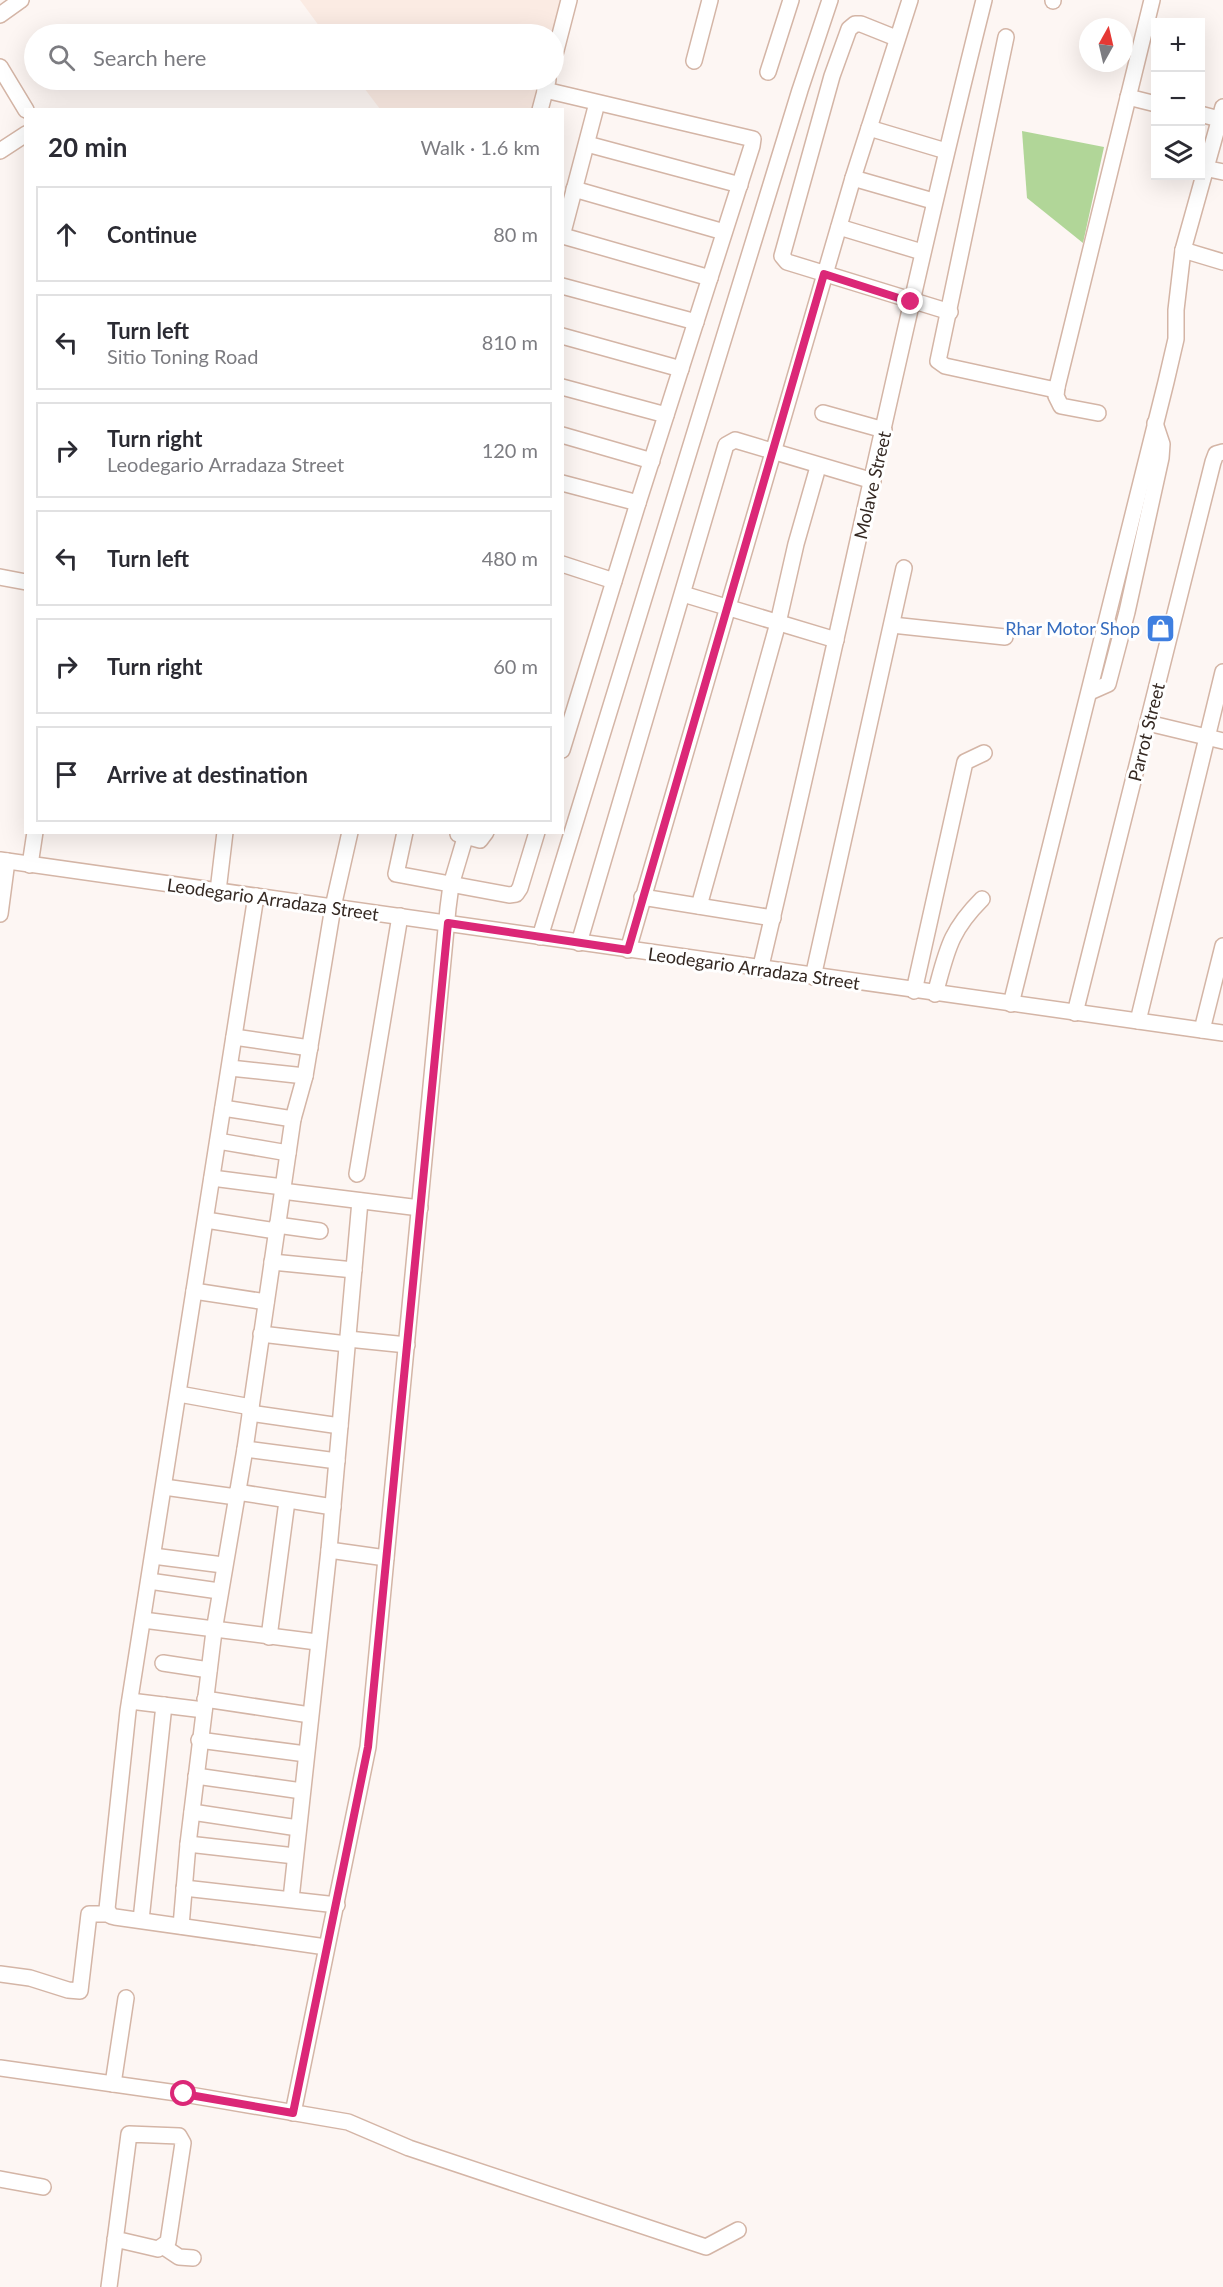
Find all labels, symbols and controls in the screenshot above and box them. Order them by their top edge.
north arrow [1079,18,1133,72]
map controls [1151,18,1205,180]
button: + [1151,18,1205,72]
search box [24,24,564,90]
icon: search [45,41,78,74]
text: Search here [93,44,206,71]
button: − [1151,72,1205,126]
button: layers [1151,126,1205,180]
text: 20 min [48,131,128,163]
text: Walk · 1.6 km [421,135,540,159]
icon: ahead [50,218,83,251]
text: Continue [107,221,197,248]
text: 80 m [493,222,538,246]
route end [897,288,923,314]
text: Turn left [107,317,189,344]
icon: left [50,326,83,359]
text: 810 m [482,330,538,354]
text: Sitio Toning Road [107,344,258,368]
text: Turn right [107,425,202,452]
street label: Molave Street [849,428,895,541]
icon: right [50,434,83,467]
text: 120 m [482,438,538,462]
text: Leodegario Arradaza Street [107,452,344,476]
icon: left [50,542,83,575]
text: Turn left [107,545,189,572]
text: 480 m [482,546,538,570]
shop icon: Rhar Motor Shop [1145,612,1177,644]
place label: Rhar Motor Shop [1005,617,1140,639]
icon: right [50,650,83,683]
text: Turn right [107,653,202,680]
text: 60 m [493,654,538,678]
street label: Parrot Street [1123,680,1169,784]
icon: arrive [50,758,83,791]
text: Arrive at destination [107,761,308,788]
street label: Leodegario Arradaza Street [166,873,381,925]
street label: Leodegario Arradaza Street [647,942,862,994]
route start [170,2080,196,2106]

